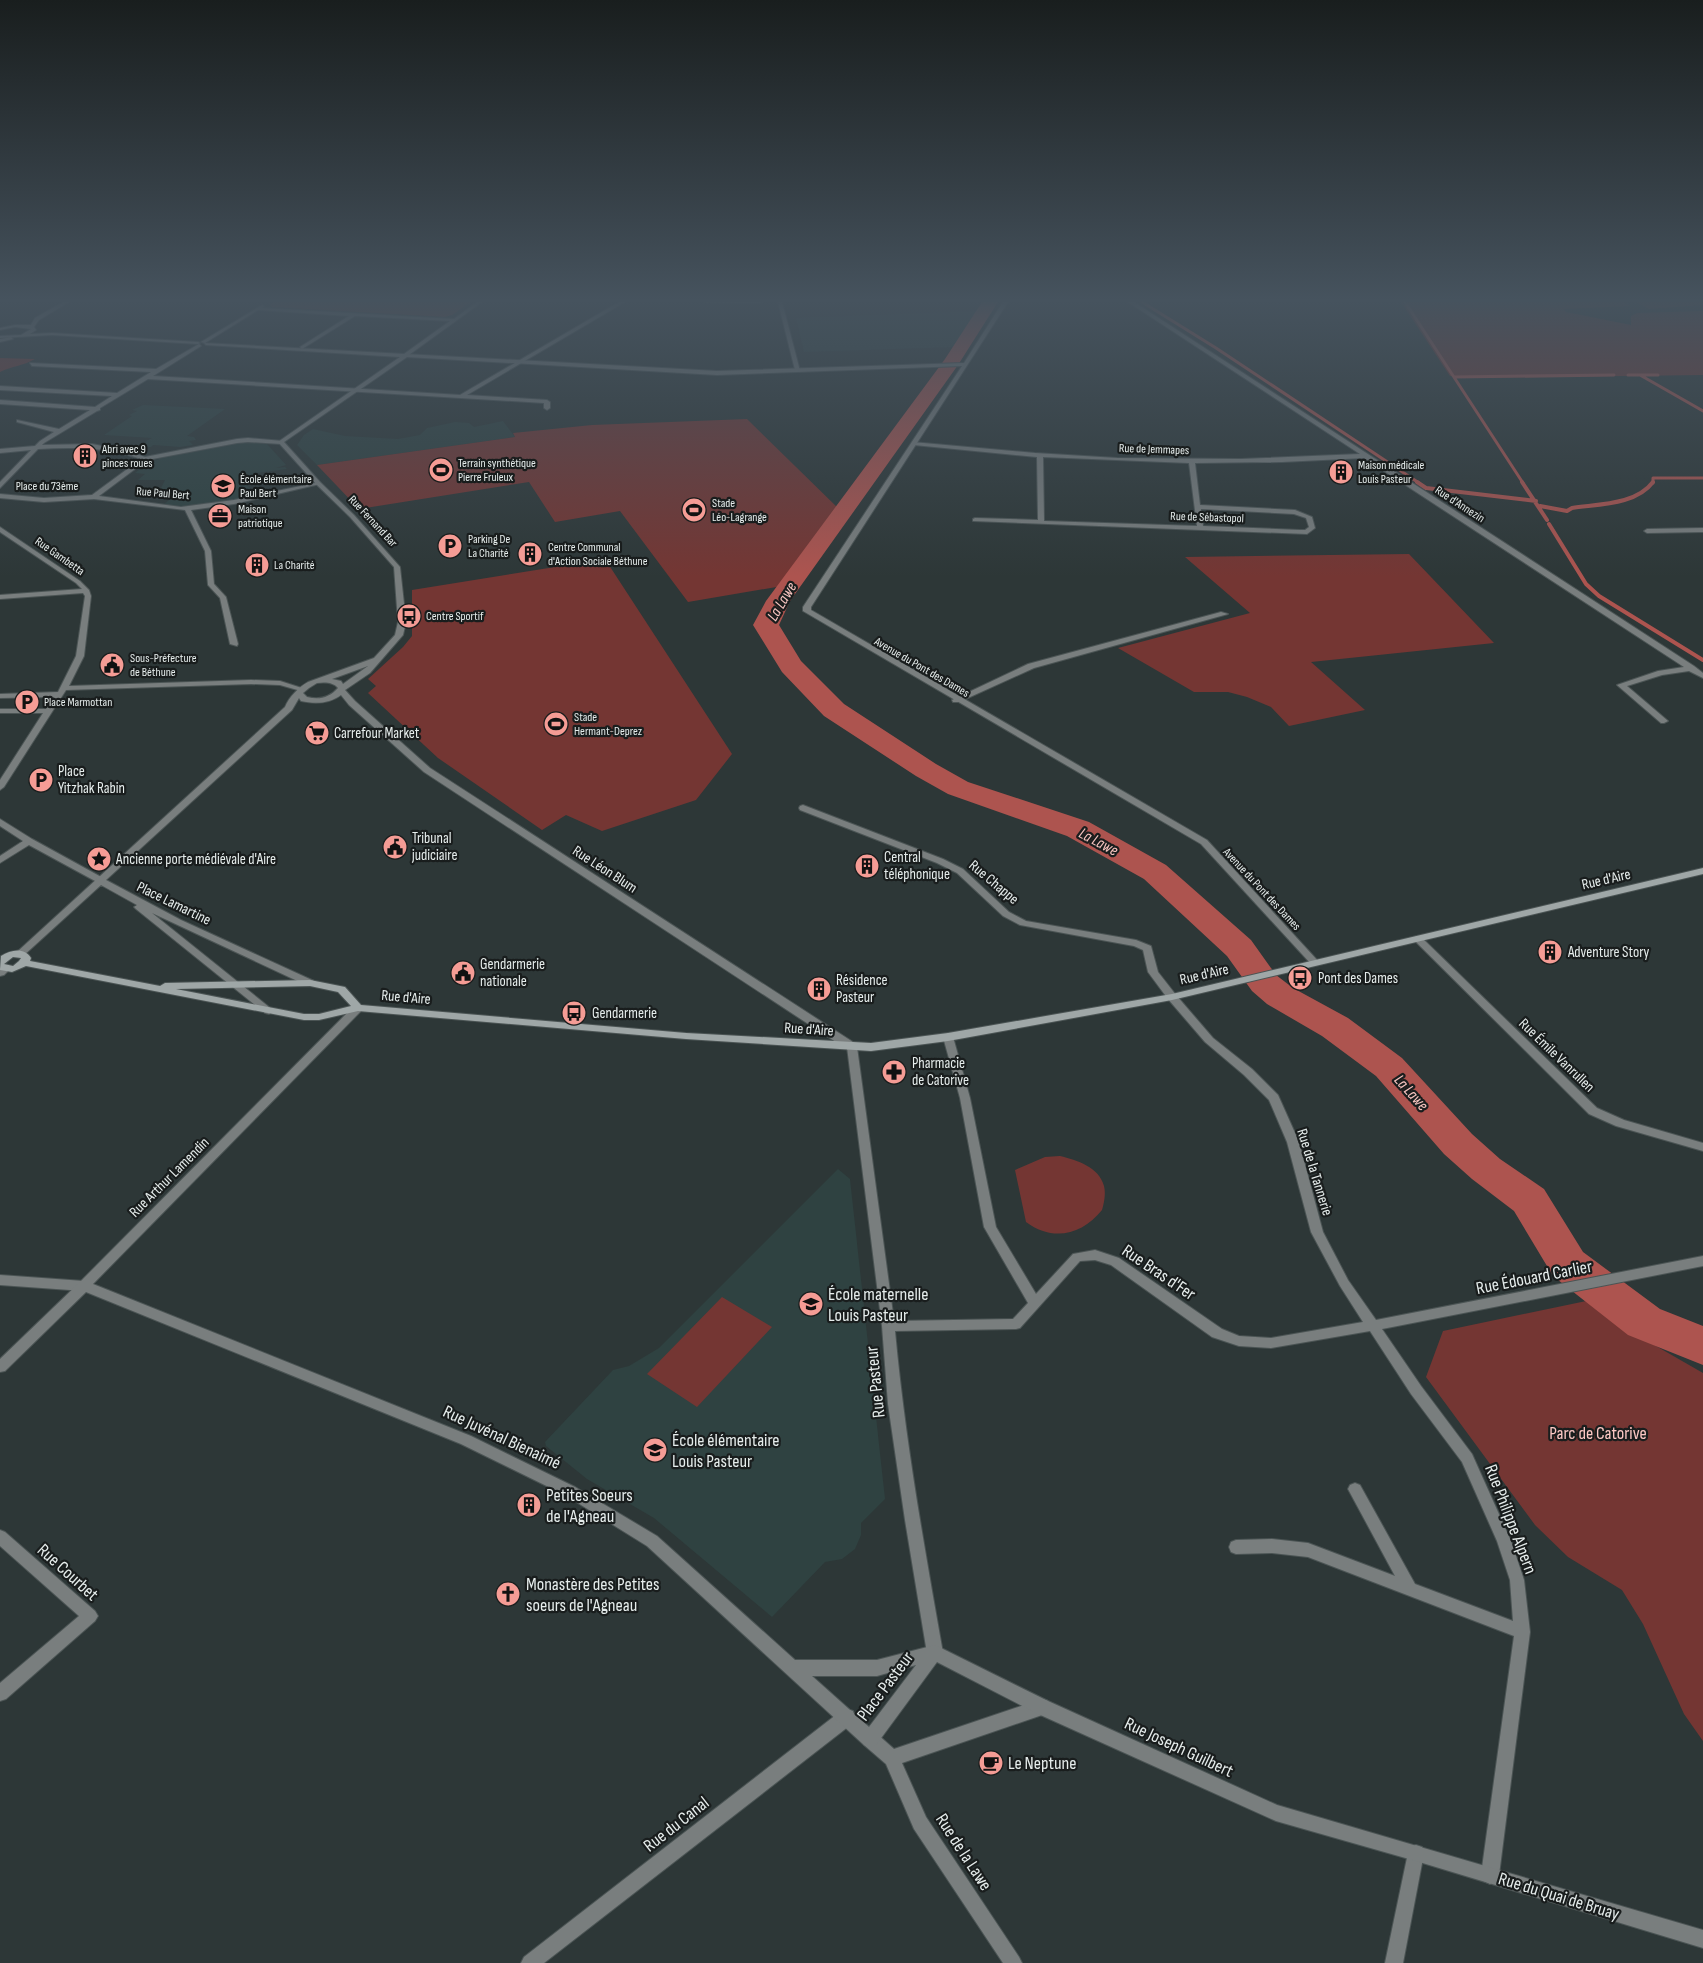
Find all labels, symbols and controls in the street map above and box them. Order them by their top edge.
street label: Rue de Jemmapes [1119,441,1189,458]
place label: Abri avec 9 pinces roues [101,442,153,471]
building icon: Abri avec 9 pinces roues [72,443,98,469]
place label: Terrain synthétique Pierre Fruleux [458,456,536,485]
sports icon: Terrain synthétique Pierre Fruleux [428,457,454,483]
place label: Maison médicale Louis Pasteur [1358,458,1425,487]
building icon: Maison médicale Louis Pasteur [1328,459,1354,485]
place label: École élémentaire Paul Bert [240,472,312,501]
school or university icon: École élémentaire Paul Bert [210,473,236,499]
street label: Place du 73ème [16,479,78,494]
street label: Rue d'Annezin [1432,483,1487,526]
street label: Rue Paul Bert [136,484,191,503]
street label: Rue Fernand Bar [345,492,401,551]
place label: Stade Léo-Lagrange [712,496,767,525]
sports icon: Stade Léo-Lagrange [681,497,707,523]
place label: Maison patriotique [238,502,283,531]
office icon: Maison patriotique [207,503,233,529]
street label: Rue de Sébastopol [1170,509,1244,526]
place label: Parking De La Charité [468,532,511,561]
parking icon: Parking De La Charité [437,533,463,559]
street label: Rue Gambetta [32,534,88,579]
place label: Centre Communal d'Action Sociale Béthune [548,540,648,569]
building icon: Centre Communal d'Action Sociale Béthune [517,541,543,567]
building icon: La Charité [244,552,270,578]
place label: La Charité [274,558,315,573]
water label: La Lawe [763,579,801,625]
bus stop icon: Centre Sportif [396,603,422,629]
place label: Centre Sportif [426,609,484,624]
street label: Avenue du Pont des Dames [871,634,972,701]
place label: Sous-Préfecture de Béthune [130,651,197,680]
public building icon: Sous-Préfecture de Béthune [99,652,125,678]
parking icon: Place Marmottan [14,689,40,715]
place label: Place Marmottan [44,695,112,710]
place label: Stade Hermant-Deprez [574,710,643,739]
sports icon: Stade Hermant-Deprez [543,711,569,737]
supermarket icon: Carrefour Market [304,720,330,746]
place label: Carrefour Market [334,724,420,743]
place label: Place Yitzhak Rabin [58,762,125,798]
parking icon: Place Yitzhak Rabin [28,767,54,793]
water label: La Lawe [1075,824,1121,861]
place label: Tribunal judiciaire [411,829,457,865]
public building icon: Tribunal judiciaire [382,834,408,860]
street label: Rue Léon Blum [569,841,641,897]
street label: Avenue du Pont des Dames [1219,844,1304,934]
place icon: Ancienne porte médiévale d'Aire [86,846,112,872]
place label: Central téléphonique [884,848,950,884]
place label: Ancienne porte médiévale d'Aire [115,850,276,869]
building icon: Central téléphonique [854,853,880,879]
street label: Rue Chappe [965,856,1023,909]
street label: Rue d'Aire [1580,865,1632,894]
street label: Place Lamartine [134,877,214,930]
building icon: Adventure Story [1537,939,1563,965]
place label: Adventure Story [1567,943,1650,962]
place label: Gendarmerie nationale [480,955,545,991]
public building icon: Gendarmerie nationale [450,960,476,986]
street label: Rue d'Aire [1178,960,1230,989]
bus stop icon: Pont des Dames [1287,965,1313,991]
place label: Pont des Dames [1318,969,1398,988]
place label: Résidence Pasteur [836,971,888,1007]
building icon: Résidence Pasteur [806,976,832,1002]
street label: Rue d'Aire [380,986,431,1009]
bus stop icon: Gendarmerie [561,1000,587,1026]
place label: Gendarmerie [592,1004,657,1023]
street label: Rue Émile Vanrullen [1515,1014,1599,1096]
street label: Rue d'Aire [784,1018,834,1041]
place label: Pharmacie de Catorive [912,1054,969,1090]
pharmacy icon: Pharmacie de Catorive [881,1059,907,1085]
water label: La Lawe [1390,1071,1432,1115]
street label: Rue de la Tannerie [1292,1126,1337,1218]
street label: Rue Arthur Lamendin [125,1133,213,1221]
street label: Rue Bras d'Fer [1118,1240,1200,1305]
street label: Rue Édouard Carlier [1474,1256,1594,1299]
place label: École maternelle Louis Pasteur [828,1284,928,1326]
school or university icon: École maternelle Louis Pasteur [798,1291,824,1317]
street label: Rue Pasteur [861,1345,890,1419]
street label: Rue Juvénal Bienaimé [440,1401,564,1474]
park label: Parc de Catorive [1549,1423,1647,1444]
place label: École élémentaire Louis Pasteur [672,1430,780,1472]
school or university icon: École élémentaire Louis Pasteur [642,1437,668,1463]
street label: Rue Philippe Alpern [1480,1461,1541,1577]
place label: Petites Soeurs de l'Agneau [546,1485,633,1527]
building icon: Petites Soeurs de l'Agneau [516,1492,542,1518]
street label: Rue Courbet [33,1540,103,1606]
place label: Monastère des Petites soeurs de l'Agneau [526,1574,660,1616]
church icon: Monastère des Petites soeurs de l'Agneau [495,1581,521,1607]
street label: Place Pasteur [853,1648,918,1725]
street label: Rue Joseph Guilbert [1121,1713,1237,1782]
cafe icon: Le Neptune [978,1750,1004,1776]
place label: Le Neptune [1008,1753,1076,1774]
street label: Rue du Canal [639,1792,713,1856]
street label: Rue de la Lawe [931,1810,996,1895]
street label: Rue du Quai de Bruay [1496,1868,1622,1925]

